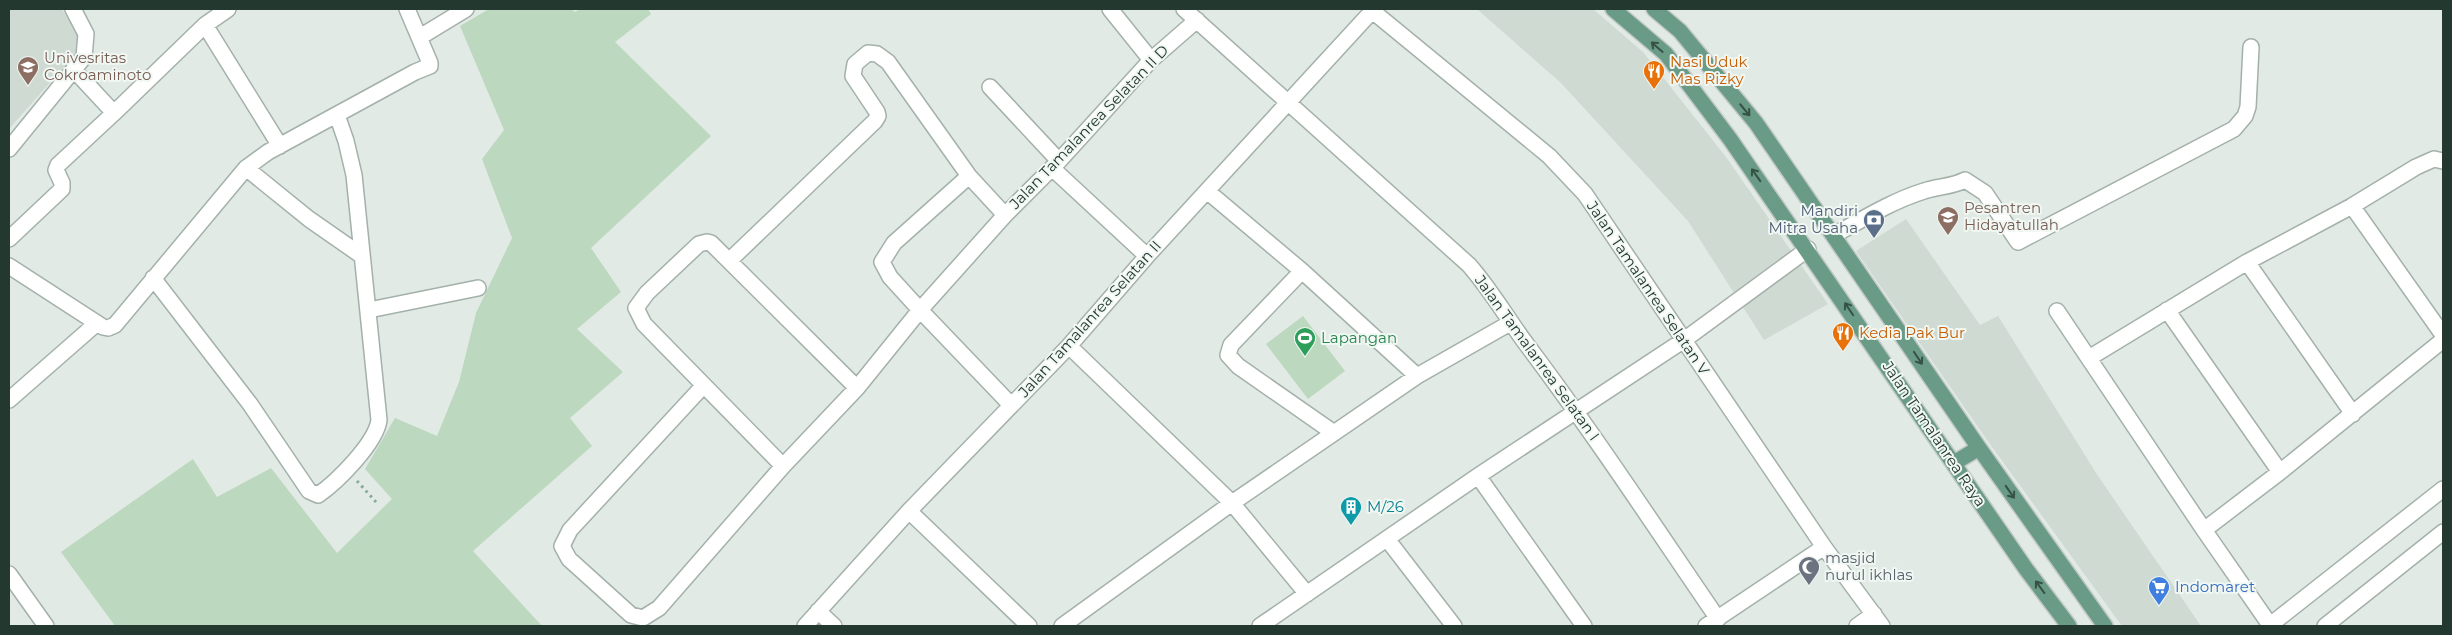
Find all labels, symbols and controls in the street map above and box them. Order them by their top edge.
street label: Jalan Tamalanrea Selatan II D [1004,41,1172,213]
one-way arrow [1651,41,1664,52]
place label: Univesritas Cokroaminoto [44,48,151,84]
place label: Nasi Uduk Mas Rizky [1670,52,1747,88]
school or university icon: Univesritas Cokroaminoto [16,55,40,86]
restaurant icon: Nasi Uduk Mas Rizky [1642,59,1666,90]
one-way arrow [1740,103,1751,116]
one-way arrow [1751,168,1761,182]
street label: Jalan Tamalanrea Selatan V [1582,196,1714,379]
place label: Pesantren Hidayatullah [1964,198,2059,234]
place label: Mandiri Mitra Usaha [1768,201,1858,237]
school or university icon: Pesantren Hidayatullah [1936,205,1960,236]
bank icon: Mandiri Mitra Usaha [1862,208,1886,239]
street label: Jalan Tamalanrea Selatan II [1013,236,1165,402]
street label: Jalan Tamalanrea Selatan I [1470,270,1604,444]
one-way arrow [1844,302,1854,316]
restaurant icon: Kedia Pak Bur [1831,321,1855,352]
place label: Kedia Pak Bur [1859,323,1965,342]
sports icon: Lapangan [1293,326,1317,357]
place label: Lapangan [1321,328,1397,347]
one-way arrow [1913,351,1923,365]
street label: Jalan Tamalanrea Raya [1878,356,1990,510]
one-way arrow [2005,485,2015,499]
building icon: M/26 [1339,495,1363,526]
place label: M/26 [1367,497,1404,516]
place label: masjid nurul ikhlas [1825,548,1913,584]
mosque icon: masjid nurul ikhlas [1797,555,1821,586]
supermarket icon: Indomaret [2147,575,2171,606]
place label: Indomaret [2175,577,2255,596]
one-way arrow [2035,580,2045,594]

